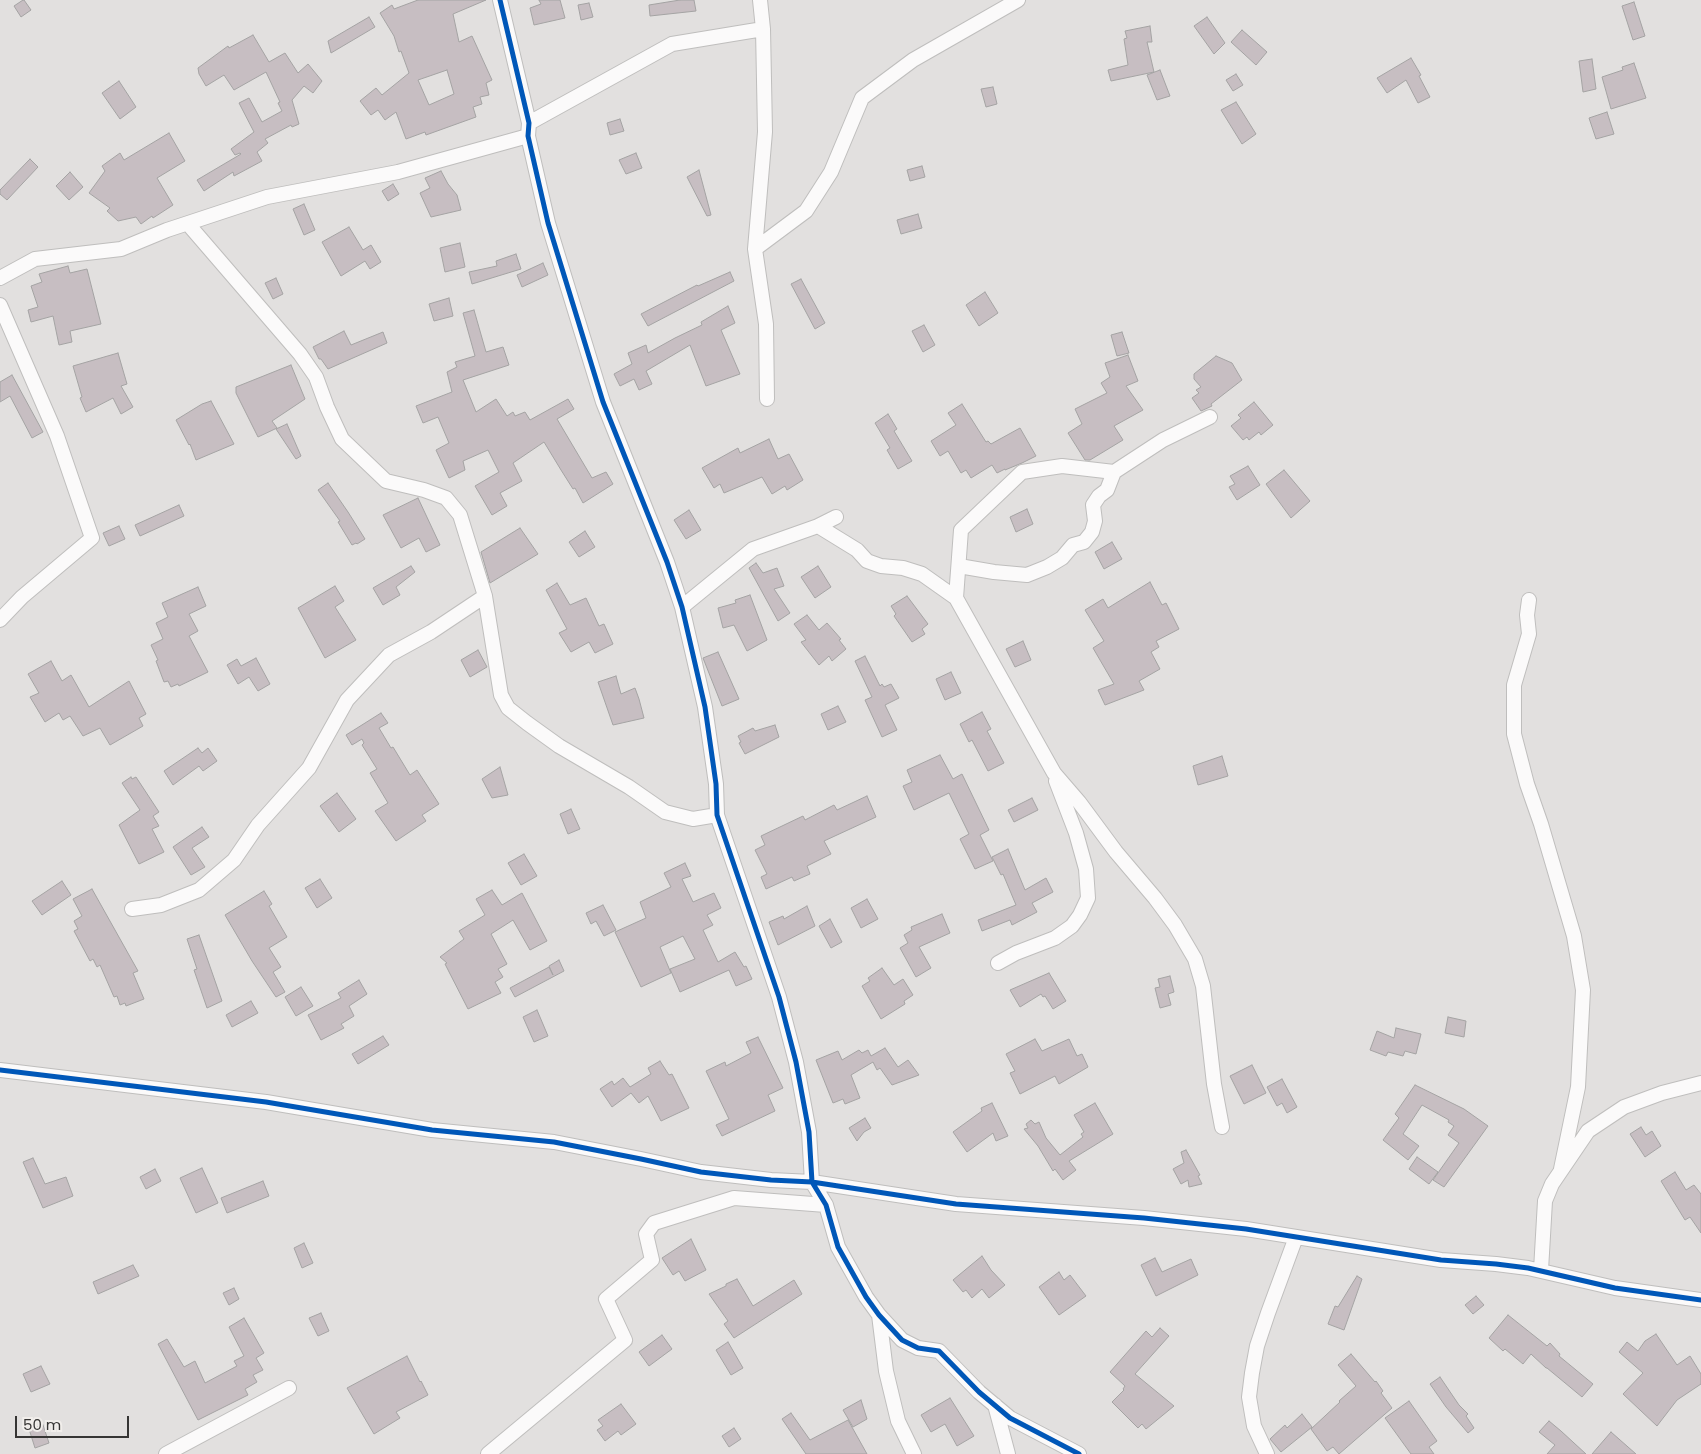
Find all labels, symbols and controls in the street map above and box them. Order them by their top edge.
scale bar [18,1406,131,1438]
text: 50 m [23,1414,61,1435]

